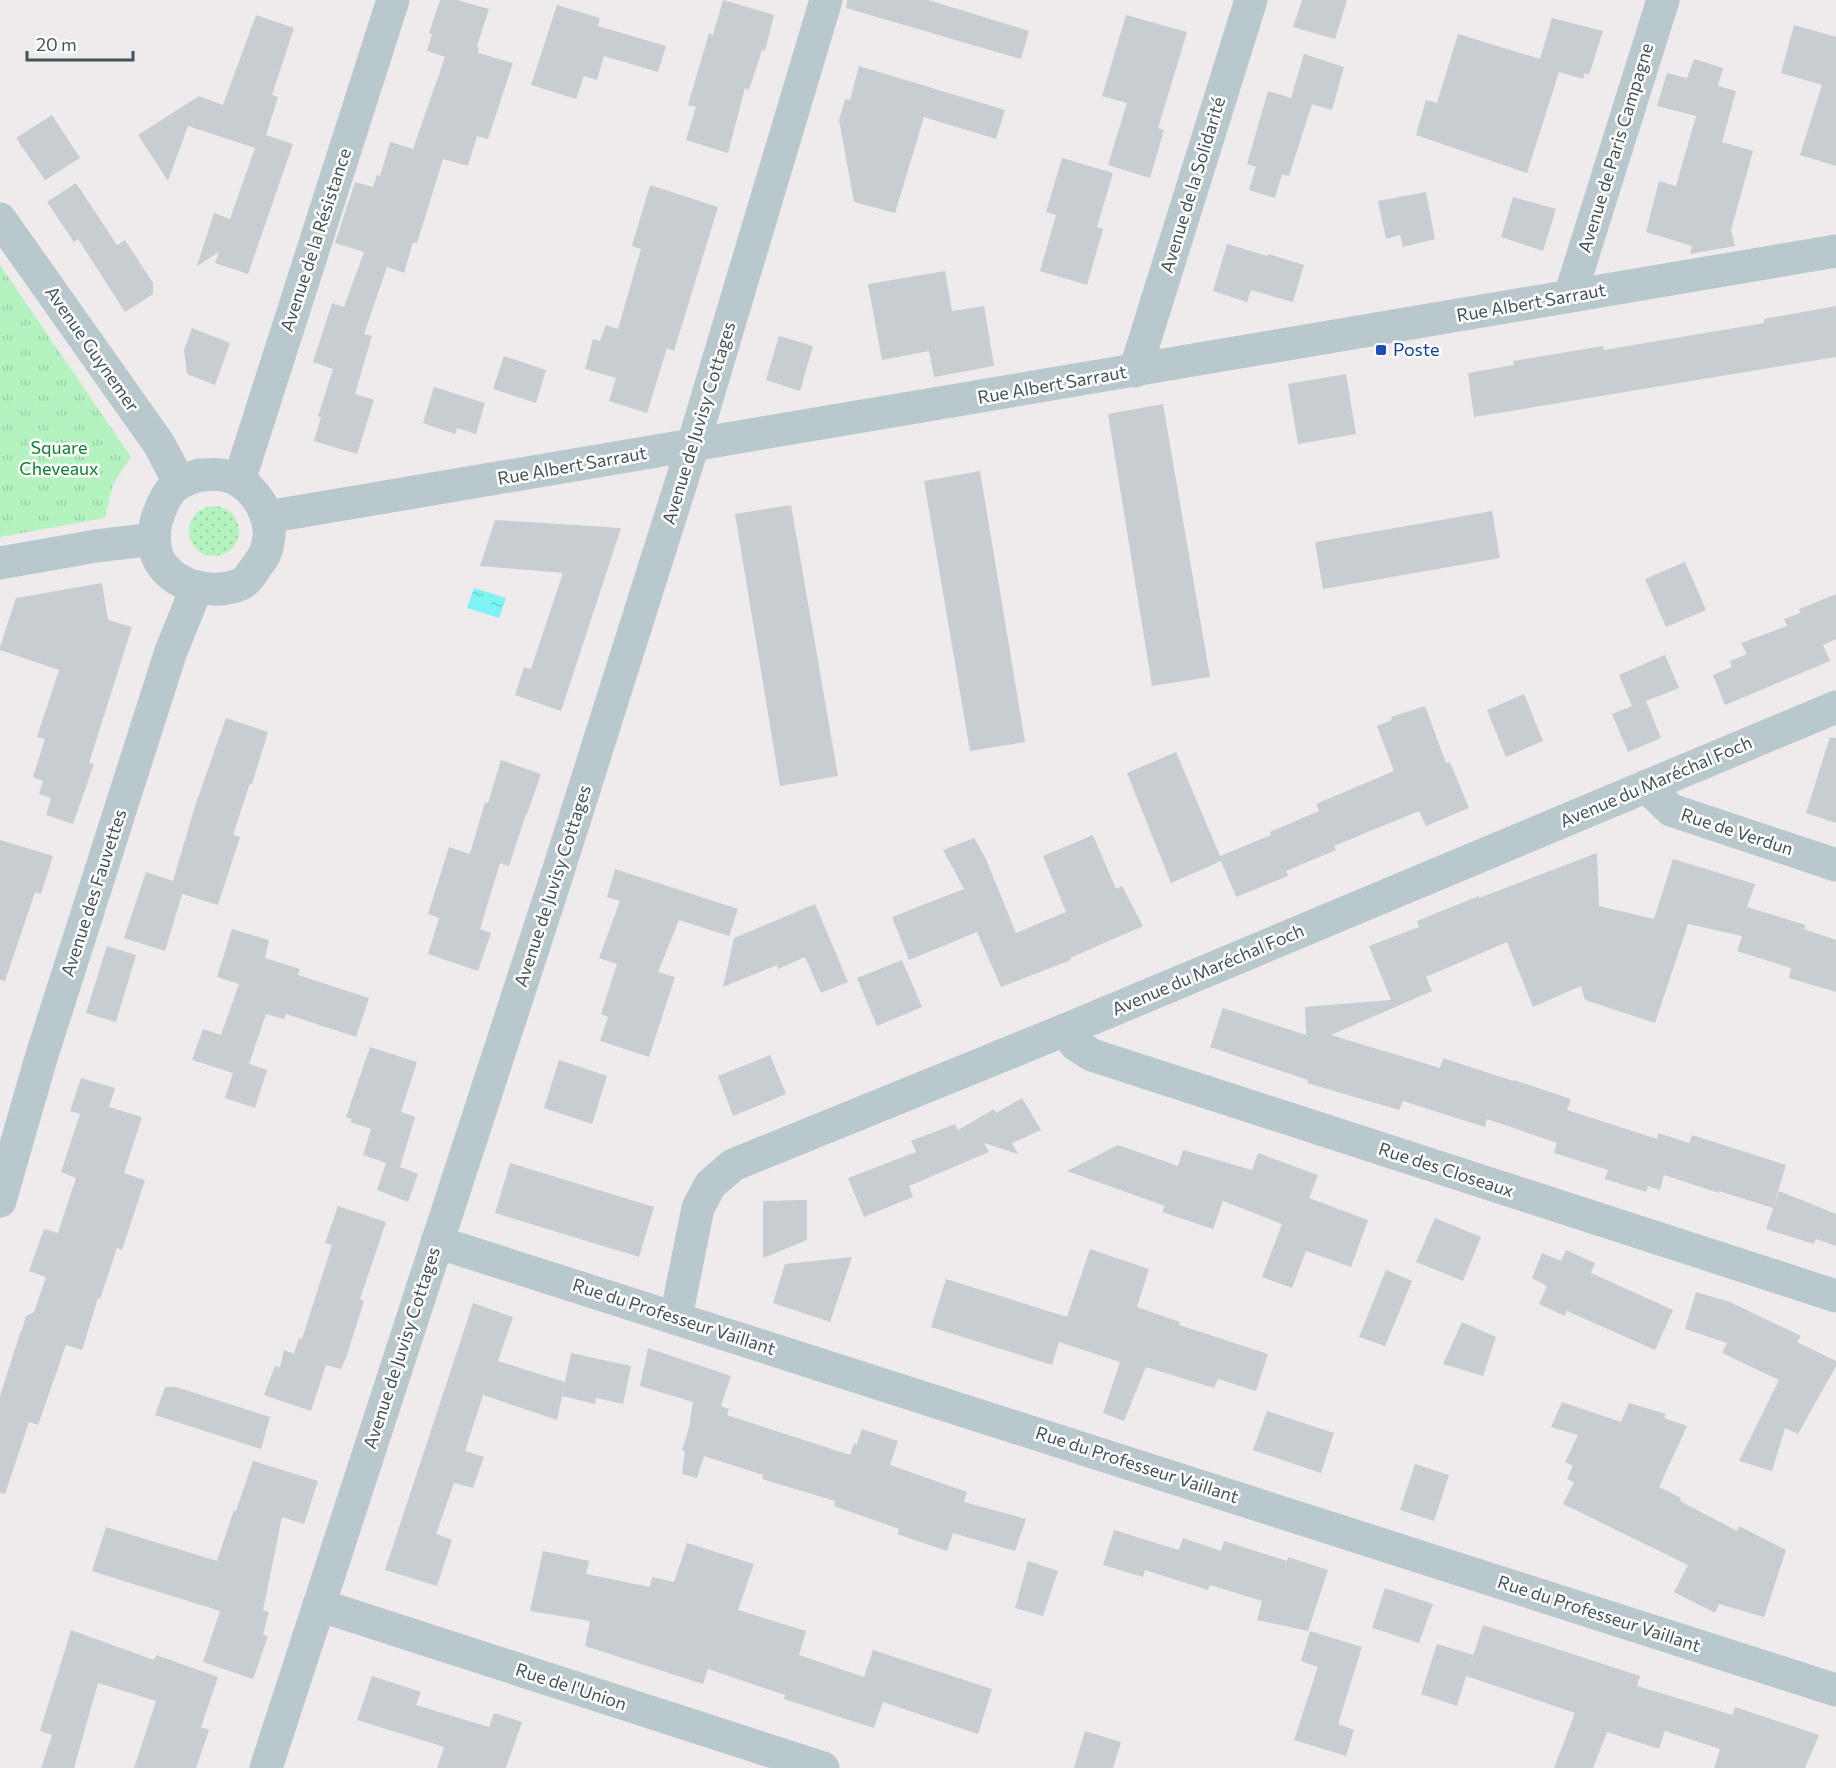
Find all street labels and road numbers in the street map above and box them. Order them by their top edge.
street label: Avenue de Paris Campagne [1573,40,1657,255]
street label: Avenue de la Solidarité [1155,94,1229,275]
street label: Avenue de la Résistance [275,145,355,334]
street label: Rue Albert Sarraut [1454,278,1607,326]
street label: Avenue Guynemer [41,281,144,415]
street label: Avenue de Juvisy Cottages [657,319,739,527]
street label: Rue Albert Sarraut [975,360,1128,408]
street label: Rue Albert Sarraut [495,441,648,489]
street label: Avenue du Maréchal Foch [1556,731,1755,832]
street label: Avenue de Juvisy Cottages [509,782,595,989]
street label: Rue de Verdun [1678,803,1796,860]
street label: Avenue des Fauvettes [56,806,131,979]
street label: Avenue du Maréchal Foch [1108,919,1307,1020]
street label: Rue des Closeaux [1376,1137,1517,1201]
street label: Avenue de Juvisy Cottages [358,1244,444,1451]
street label: Rue du Professeur Vaillant [570,1273,779,1359]
street label: Rue du Professeur Vaillant [1033,1421,1242,1507]
street label: Rue du Professeur Vaillant [1495,1570,1704,1656]
street label: Rue de l'Union [513,1658,630,1714]

